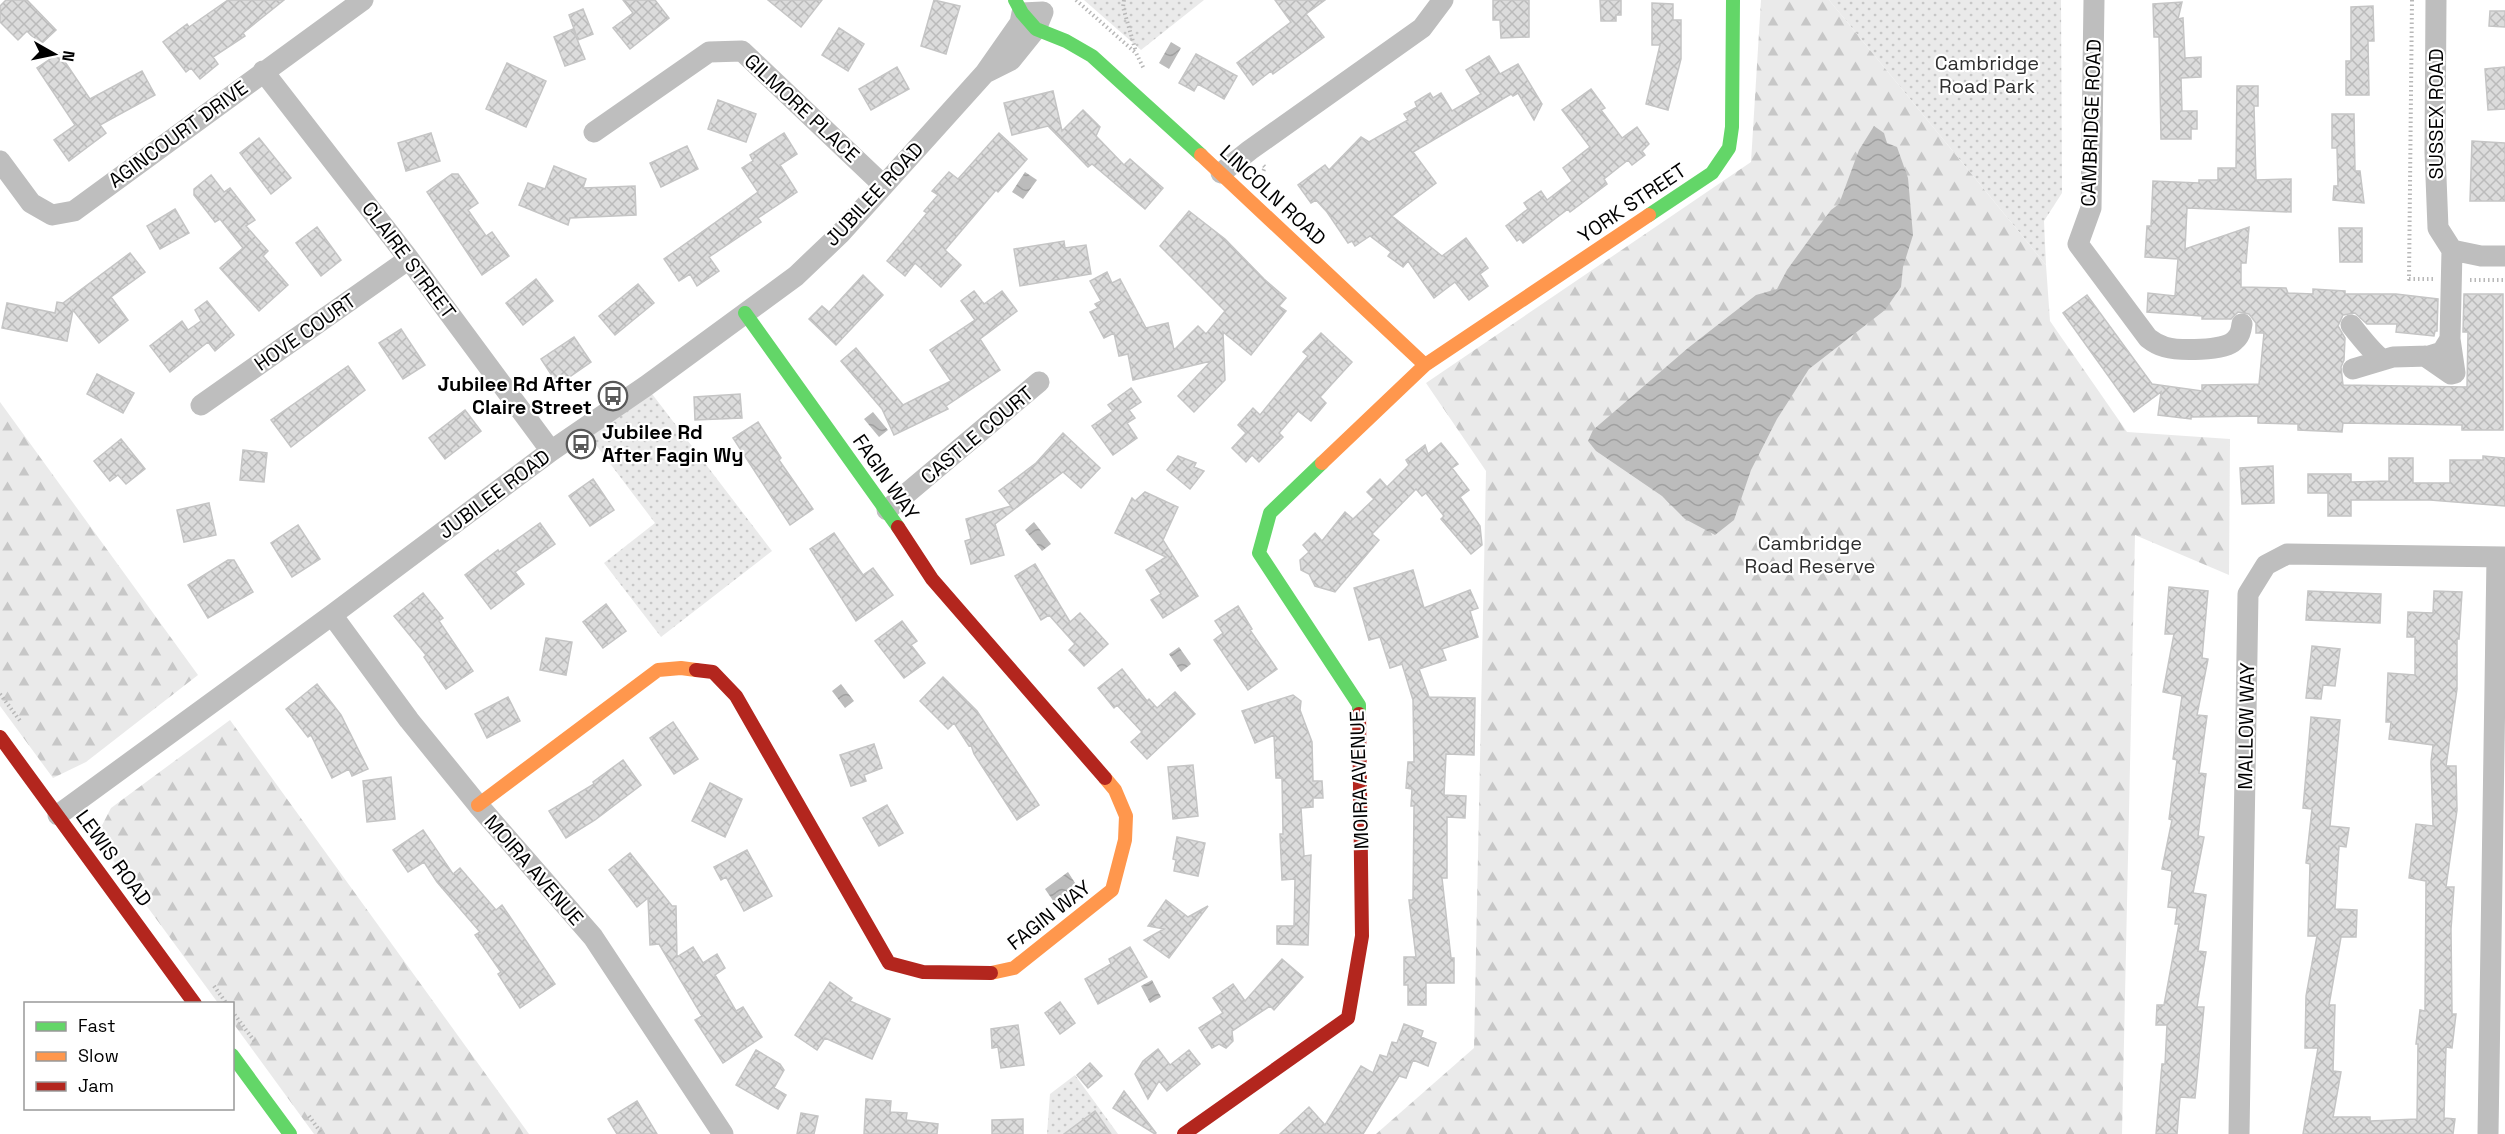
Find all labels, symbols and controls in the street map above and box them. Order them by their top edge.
north arrow [24,24,84,84]
street label: CAMBRIDGE ROAD [2075,39,2107,207]
street label: GILMORE PLACE [739,48,865,168]
text: N [57,49,80,63]
street label: SUSSEX ROAD [2423,49,2449,179]
park label: Cambridge Road Park [1935,50,2039,99]
street label: AGINCOURT DRIVE [103,75,253,193]
street label: JUBILEE ROAD [819,136,929,252]
street label: LINCOLN ROAD [1214,139,1332,251]
street label: YORK STREET [1573,157,1691,249]
street label: CLAIRE STREET [356,196,462,324]
street label: HOVE COURT [249,287,361,377]
place label: Jubilee Rd After Claire Street [437,371,592,420]
bus stop icon: Jubilee Rd After Claire Street [597,380,629,412]
street label: CASTLE COURT [915,380,1039,490]
place label: Jubilee Rd After Fagin Wy [602,419,744,468]
bus stop icon: Jubilee Rd After Fagin Wy [565,428,597,460]
street label: FAGIN WAY [847,429,925,525]
street label: JUBILEE ROAD [433,443,555,545]
park label: Cambridge Road Reserve [1745,530,1875,579]
street label: MALLOW WAY [2232,662,2260,790]
street label: MOIRA AVENUE [1344,710,1374,850]
street label: LEWIS ROAD [70,804,158,912]
street label: MOIRA AVENUE [479,809,589,931]
street label: FAGIN WAY [1002,874,1096,956]
legend [24,1002,234,1110]
text: Fast [78,1014,115,1037]
text: Slow [78,1044,119,1067]
text: Jam [78,1074,114,1097]

